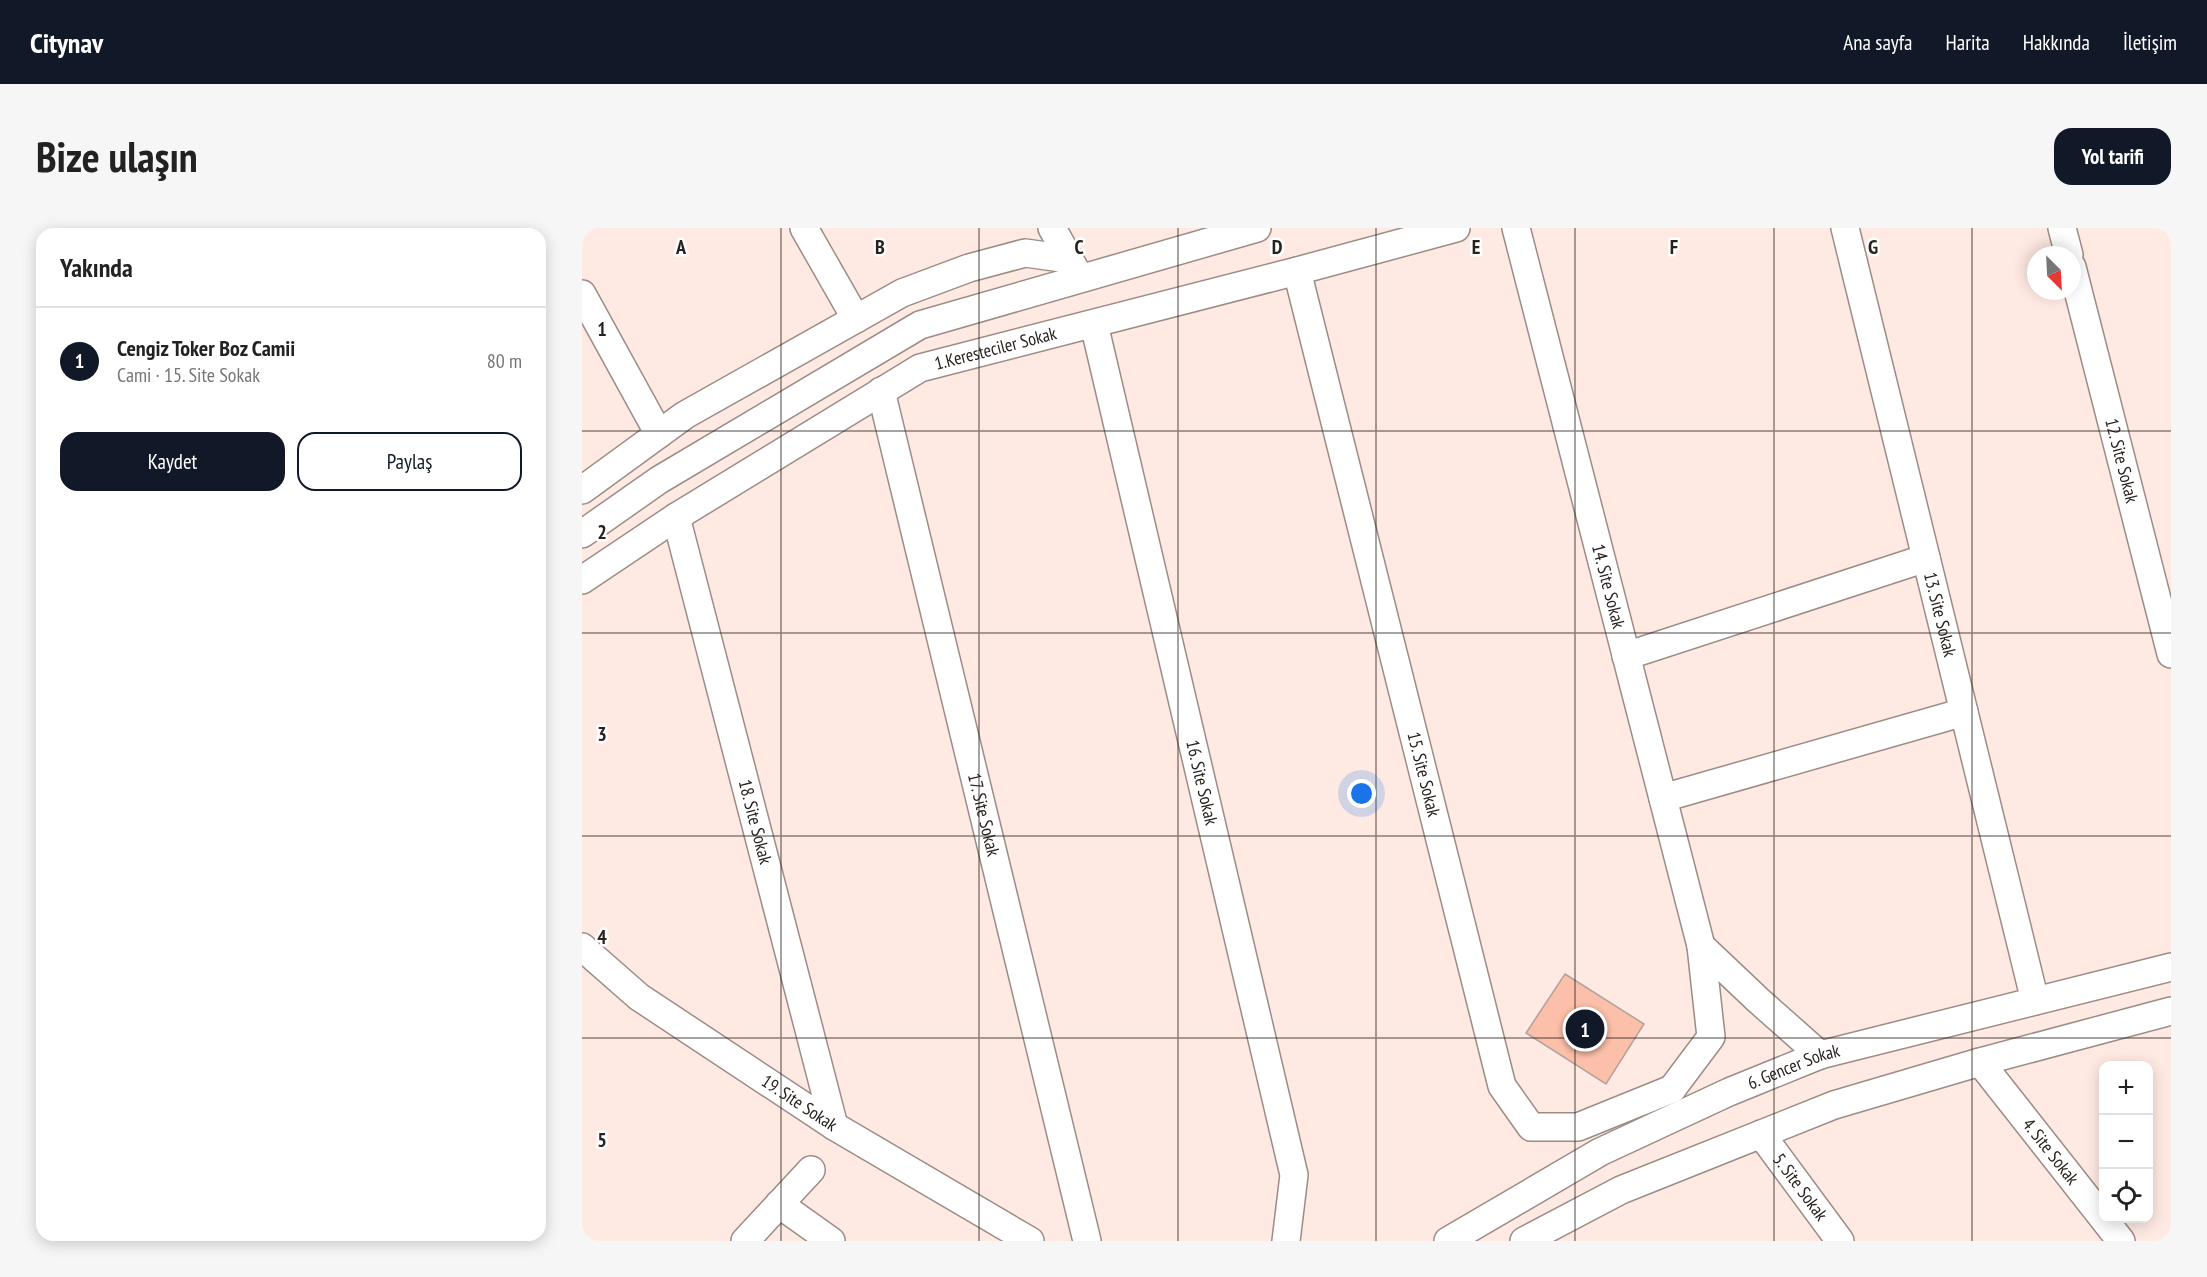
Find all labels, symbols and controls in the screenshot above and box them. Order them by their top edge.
text: Citynav [30,24,103,61]
text: Ana sayfa [1843,29,1912,56]
text: Harita [1945,29,1990,56]
text: Hakkında [2023,29,2090,56]
text: İletişim [2123,29,2177,56]
button: Yol tarifi [2054,128,2171,185]
text: Bize ulaşın [36,129,198,184]
text: A [675,234,687,260]
text: B [875,234,885,260]
text: C [1074,234,1084,260]
text: D [1272,234,1283,260]
text: E [1472,234,1480,260]
text: F [1670,234,1678,260]
text: G [1868,234,1878,260]
north arrow [2027,246,2081,300]
text: Yakında [60,251,133,284]
text: 1 [597,316,607,342]
street label: 1.Keresteciler Sokak [932,321,1059,375]
text: Cengiz Toker Boz Camii [117,334,295,362]
text: 1 [75,348,84,374]
text: 80 m [487,348,522,374]
text: Cami · 15. Site Sokak [117,362,260,388]
street label: 12. Site Sokak [2100,416,2144,505]
button: Kaydet [60,432,285,491]
button: Paylaş [297,432,522,491]
text: 2 [597,519,607,545]
street label: 14. Site Sokak [1587,541,1631,631]
street label: 13. Site Sokak [1919,570,1962,659]
text: 3 [597,721,607,747]
street label: 15. Site Sokak [1402,729,1446,819]
street label: 16. Site Sokak [1181,738,1223,827]
street label: 17. Site Sokak [963,771,1005,859]
street label: 18. Site Sokak [734,777,778,867]
your location [1347,779,1376,808]
text: 4 [597,924,607,950]
pin: 1 [1566,1006,1604,1052]
street label: 6. Gencer Sokak [1744,1039,1842,1094]
map controls [2099,1061,2153,1223]
button: + [2099,1061,2153,1115]
street label: 19. Site Sokak [757,1069,842,1136]
street label: 4. Site Sokak [2018,1113,2084,1189]
button: − [2099,1115,2153,1169]
text: 5 [597,1127,607,1153]
street label: 5. Site Sokak [1768,1148,1833,1225]
button: locate [2099,1169,2153,1223]

